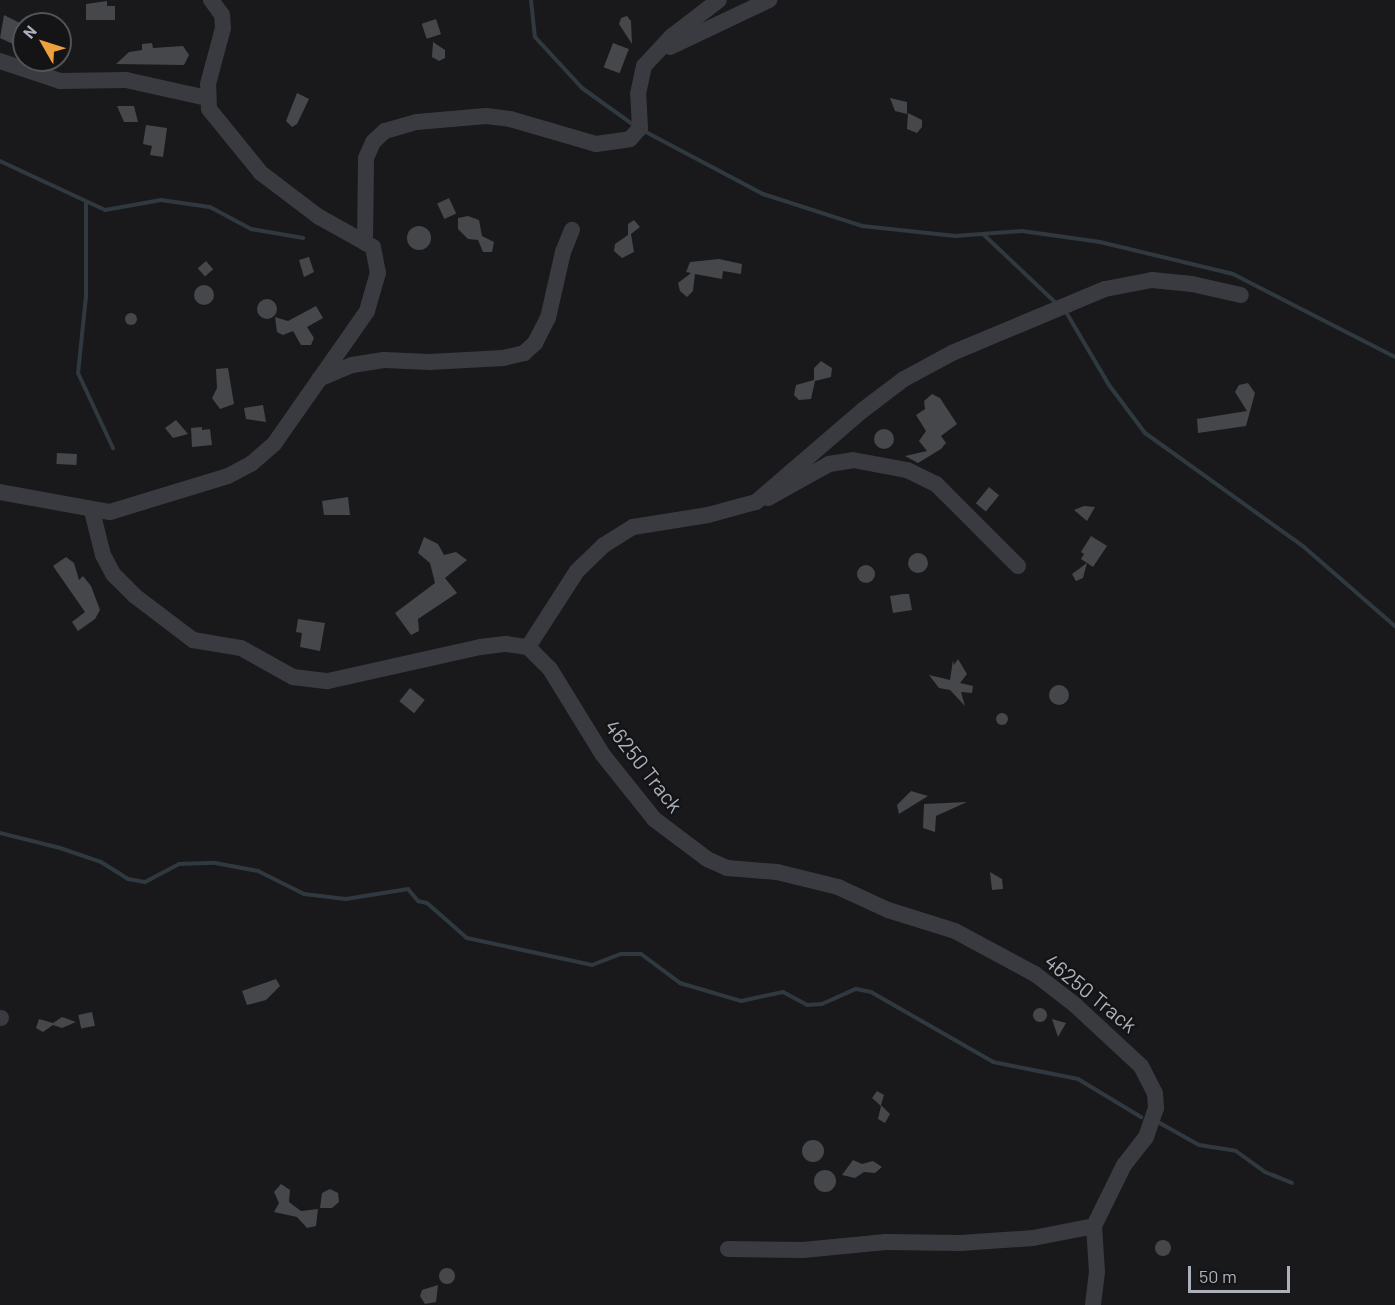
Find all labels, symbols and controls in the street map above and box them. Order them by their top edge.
north arrow [12,12,72,72]
text: N [18,22,40,42]
street label: 46250 Track [600,714,688,818]
street label: 46250 Track [1040,948,1142,1038]
scale bar [1191,1254,1293,1292]
text: 50 m [1199,1265,1237,1287]

